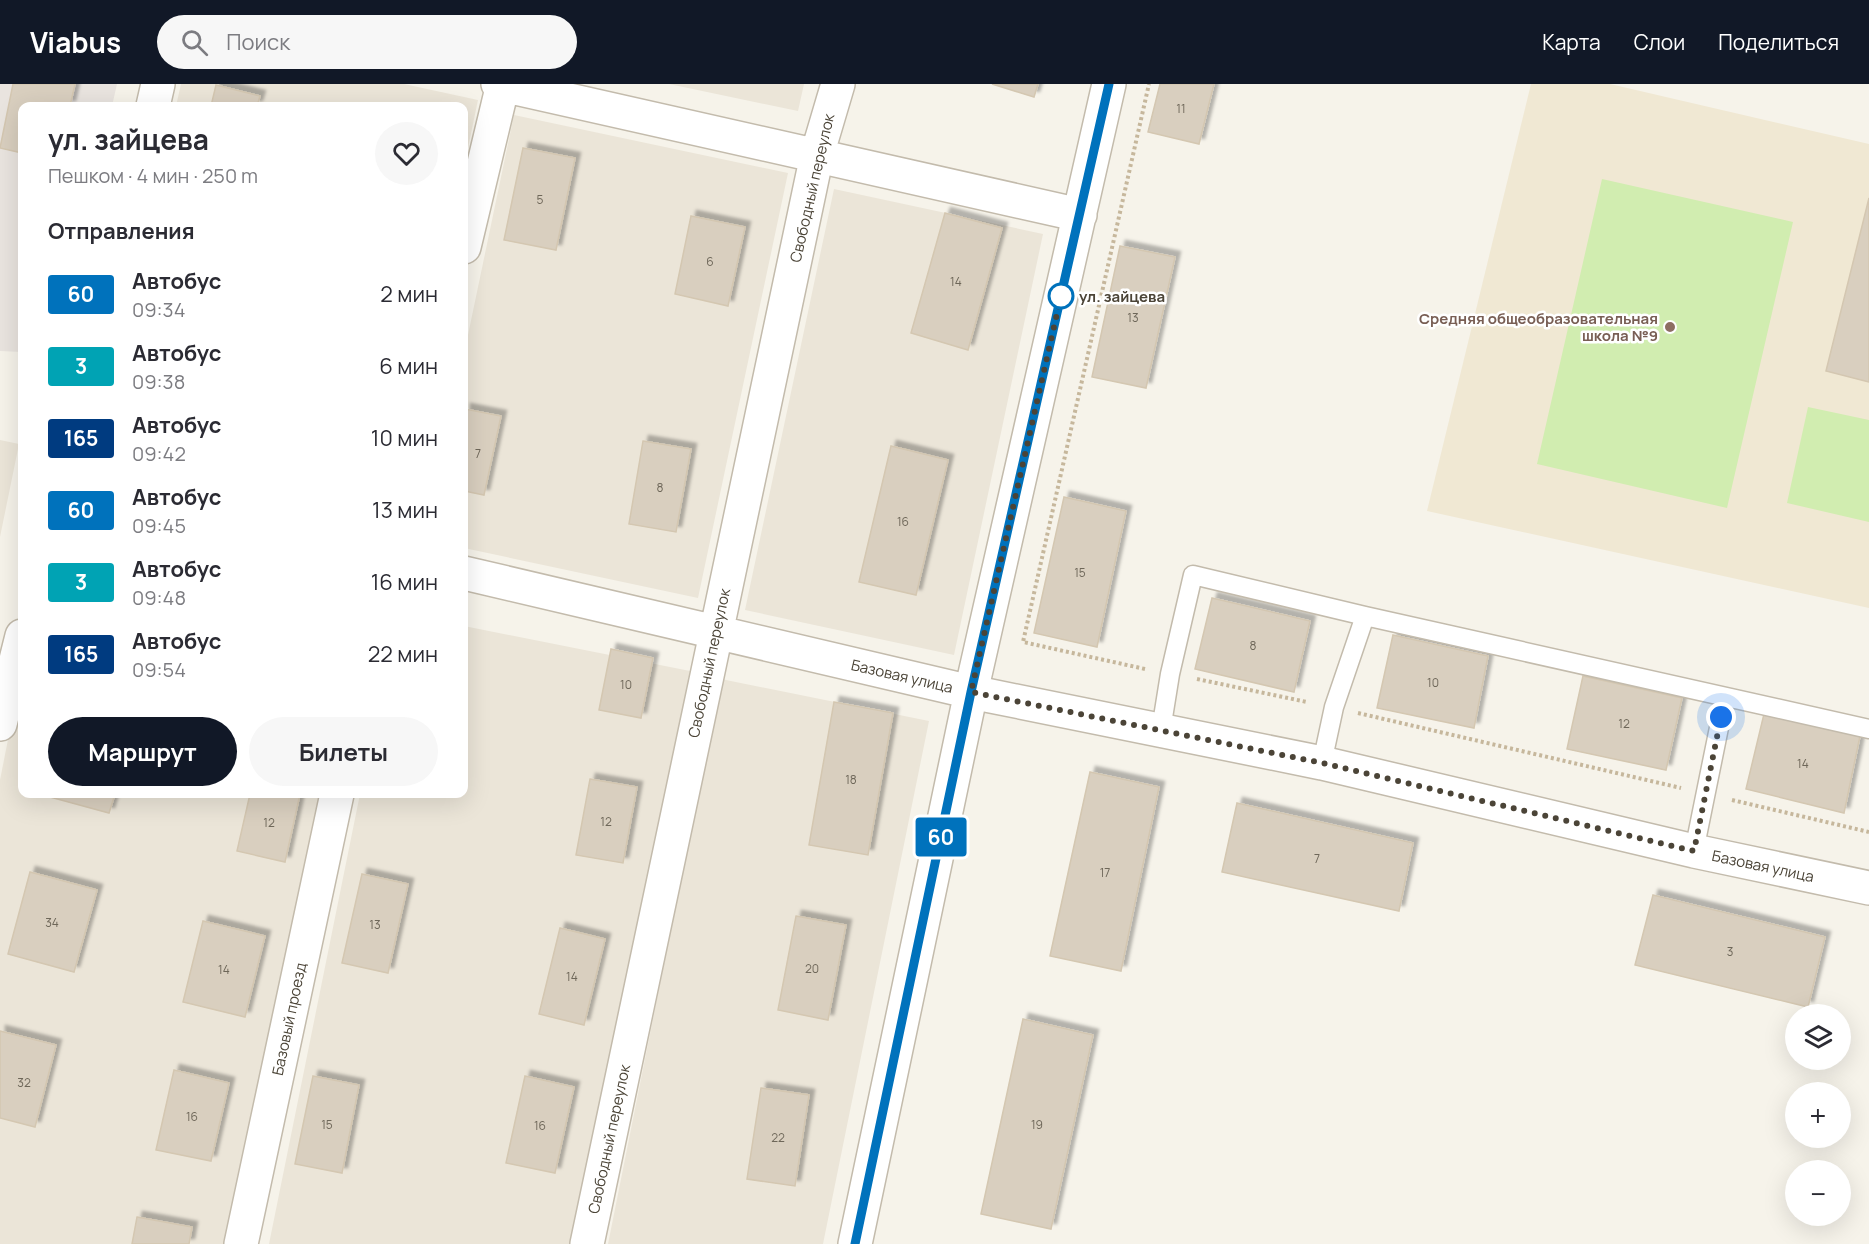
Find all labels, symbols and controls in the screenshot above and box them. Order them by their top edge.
search box [157,15,577,69]
text: Viabus [30,23,121,61]
icon: search [178,26,211,59]
text: Поиск [226,27,290,57]
text: Карта [1542,28,1601,56]
text: Слои [1634,28,1685,56]
text: Поделиться [1718,28,1839,56]
house number: 11 [1176,100,1186,117]
street label: Свободный переулок [785,111,839,264]
text: ул. зайцева [48,120,209,158]
button: heart [375,122,438,185]
text: Пешком · 4 мин · 250 m [48,162,258,189]
house number: 5 [537,191,544,208]
text: Отправления [48,216,195,246]
house number: 6 [706,253,714,270]
text: Автобус [132,266,221,296]
house number: 14 [950,273,962,290]
text: 2 мин [380,279,438,309]
text: 60 [68,280,94,308]
marker: ул. зайцева [1048,283,1074,309]
place label: ул. зайцева [1079,286,1165,307]
text: 09:34 [132,296,185,323]
place label: Средняя общеобразовательная школа №9 [1419,308,1658,346]
house number: 13 [1127,309,1139,326]
marker: Средняя общеобразовательная школа №9 [1663,320,1677,334]
text: Автобус [132,338,221,368]
text: 6 мин [379,351,438,381]
text: 3 [75,352,87,380]
text: 09:38 [132,368,185,395]
text: Автобус [132,410,221,440]
text: 10 мин [371,423,438,453]
text: 165 [64,424,98,452]
text: 09:42 [132,440,186,467]
house number: 7 [475,445,481,462]
house number: 8 [657,479,664,496]
text: Автобус [132,482,221,512]
text: 13 мин [372,495,438,525]
text: 60 [68,496,94,524]
text: 09:45 [132,512,186,539]
house number: 16 [897,513,909,530]
text: Автобус [132,554,221,584]
house number: 15 [1074,564,1086,581]
text: 16 мин [371,567,438,597]
text: 3 [75,568,87,596]
text: 09:48 [132,584,186,611]
street label: Свободный переулок [683,586,735,740]
text: Автобус [132,626,221,656]
house number: 8 [1250,637,1257,654]
text: 22 мин [368,639,438,669]
text: 165 [64,640,98,668]
street label: Базовая улица [849,654,955,698]
text: 09:54 [132,656,186,683]
house number: 10 [1427,674,1439,691]
house number: 10 [620,676,632,693]
your location [1706,702,1736,732]
house number: 12 [1618,715,1630,732]
button: Маршрут [48,717,237,786]
button: Билеты [249,717,438,786]
house number: 14 [1797,755,1809,772]
house number: 18 [845,771,857,788]
house number: 12 [600,813,612,830]
house number: 12 [263,814,275,831]
line badge: 60 [914,818,968,856]
text: 60 [928,823,954,851]
street label: Базовая улица [1710,845,1816,887]
house number: 7 [1314,850,1320,867]
house number: 17 [1100,864,1110,881]
house number: 34 [45,914,59,931]
house number: 13 [369,916,381,933]
house number: 3 [1727,943,1733,960]
house number: 20 [805,960,819,977]
house number: 14 [218,961,230,978]
street label: Базовый проезд [267,961,311,1077]
house number: 14 [566,968,578,985]
map controls [1785,1004,1851,1226]
button: layers [1785,1004,1851,1070]
street label: Свободный переулок [583,1062,635,1216]
house number: 32 [17,1074,31,1091]
button: + [1785,1082,1851,1148]
house number: 16 [186,1108,198,1125]
house number: 15 [321,1116,333,1133]
house number: 19 [1031,1116,1043,1133]
house number: 16 [534,1117,546,1134]
house number: 22 [771,1129,785,1146]
button: − [1785,1160,1851,1226]

